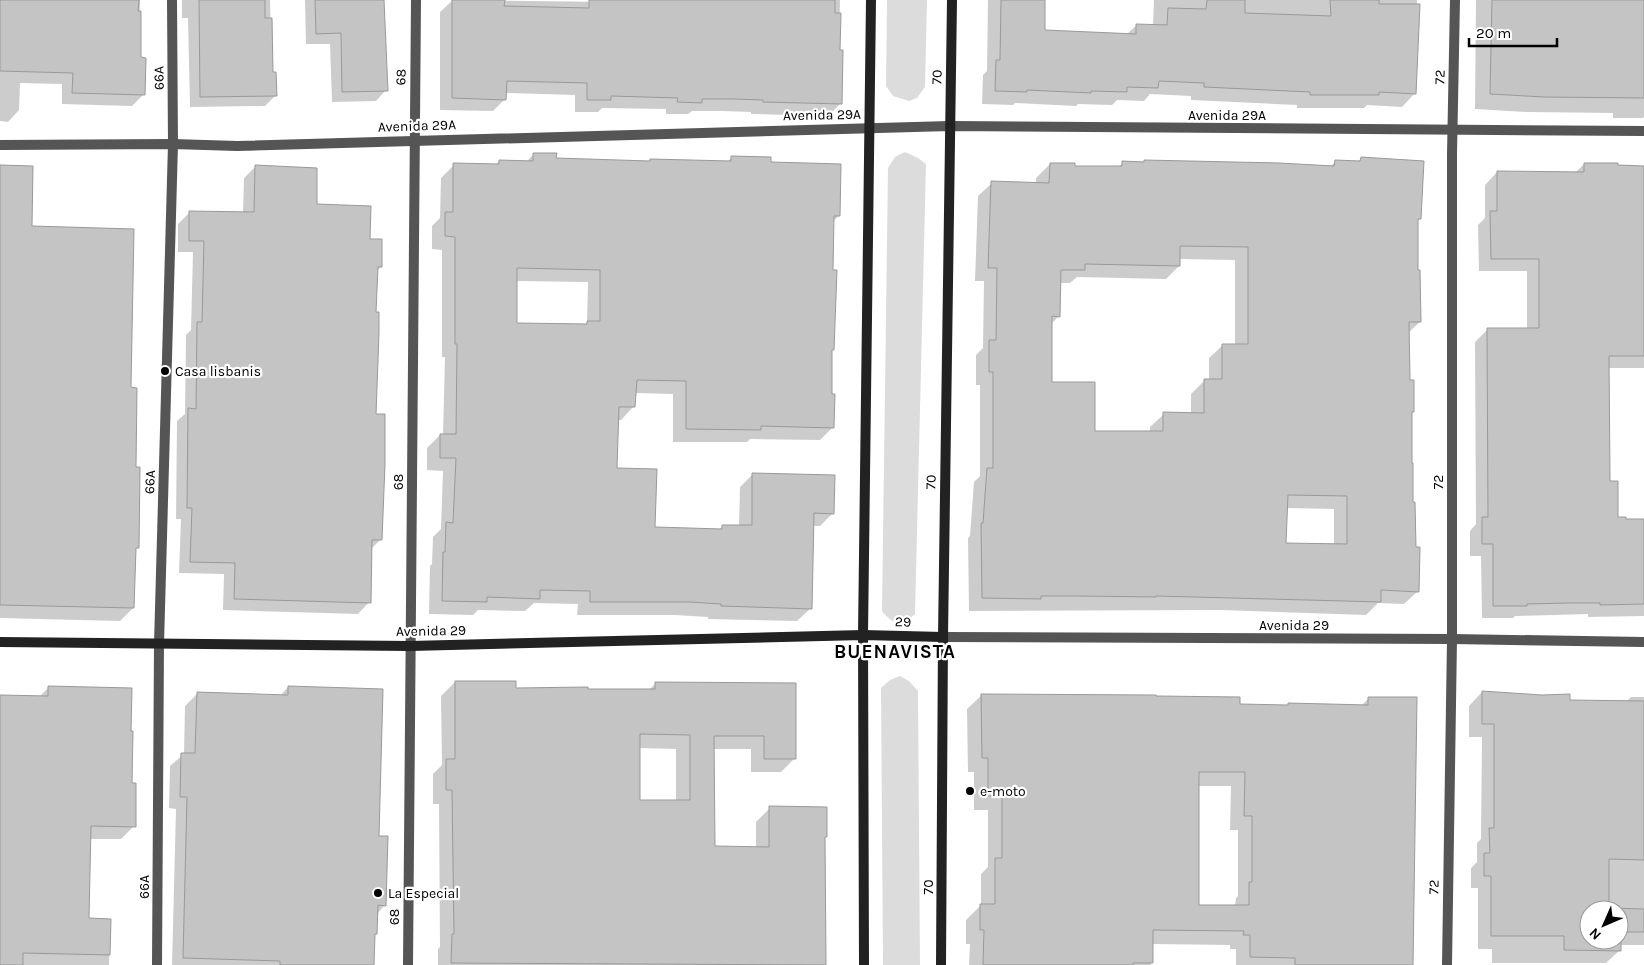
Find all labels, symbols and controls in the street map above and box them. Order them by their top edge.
scale bar [1469,15,1556,47]
text: 20 m [1476,24,1511,42]
street label: 66A [150,66,168,90]
street label: 68 [392,69,410,85]
street label: 70 [928,69,946,85]
street label: 72 [1431,70,1449,84]
street label: Avenida 29A [783,106,861,124]
street label: Avenida 29A [1188,107,1266,124]
street label: Avenida 29A [378,116,456,136]
place label: Casa lisbanis [175,363,261,380]
marker: Casa lisbanis [159,365,171,377]
street label: 66A [141,470,159,494]
street label: 68 [390,474,407,490]
street label: 70 [922,474,940,490]
street label: 72 [1430,475,1447,489]
street label: 29 [895,613,911,631]
street label: Avenida 29 [1259,617,1329,634]
street label: Avenida 29 [396,622,466,640]
district label: BUENAVISTA [834,641,956,663]
place label: e-moto [980,783,1026,800]
marker: e-moto [964,785,976,797]
street label: 66A [136,875,153,899]
street label: 70 [920,880,937,894]
street label: 72 [1425,880,1443,894]
place label: La Especial [388,885,459,902]
marker: La Especial [372,887,384,899]
north arrow [1579,900,1629,950]
street label: 68 [386,909,403,925]
text: N [1586,924,1605,943]

